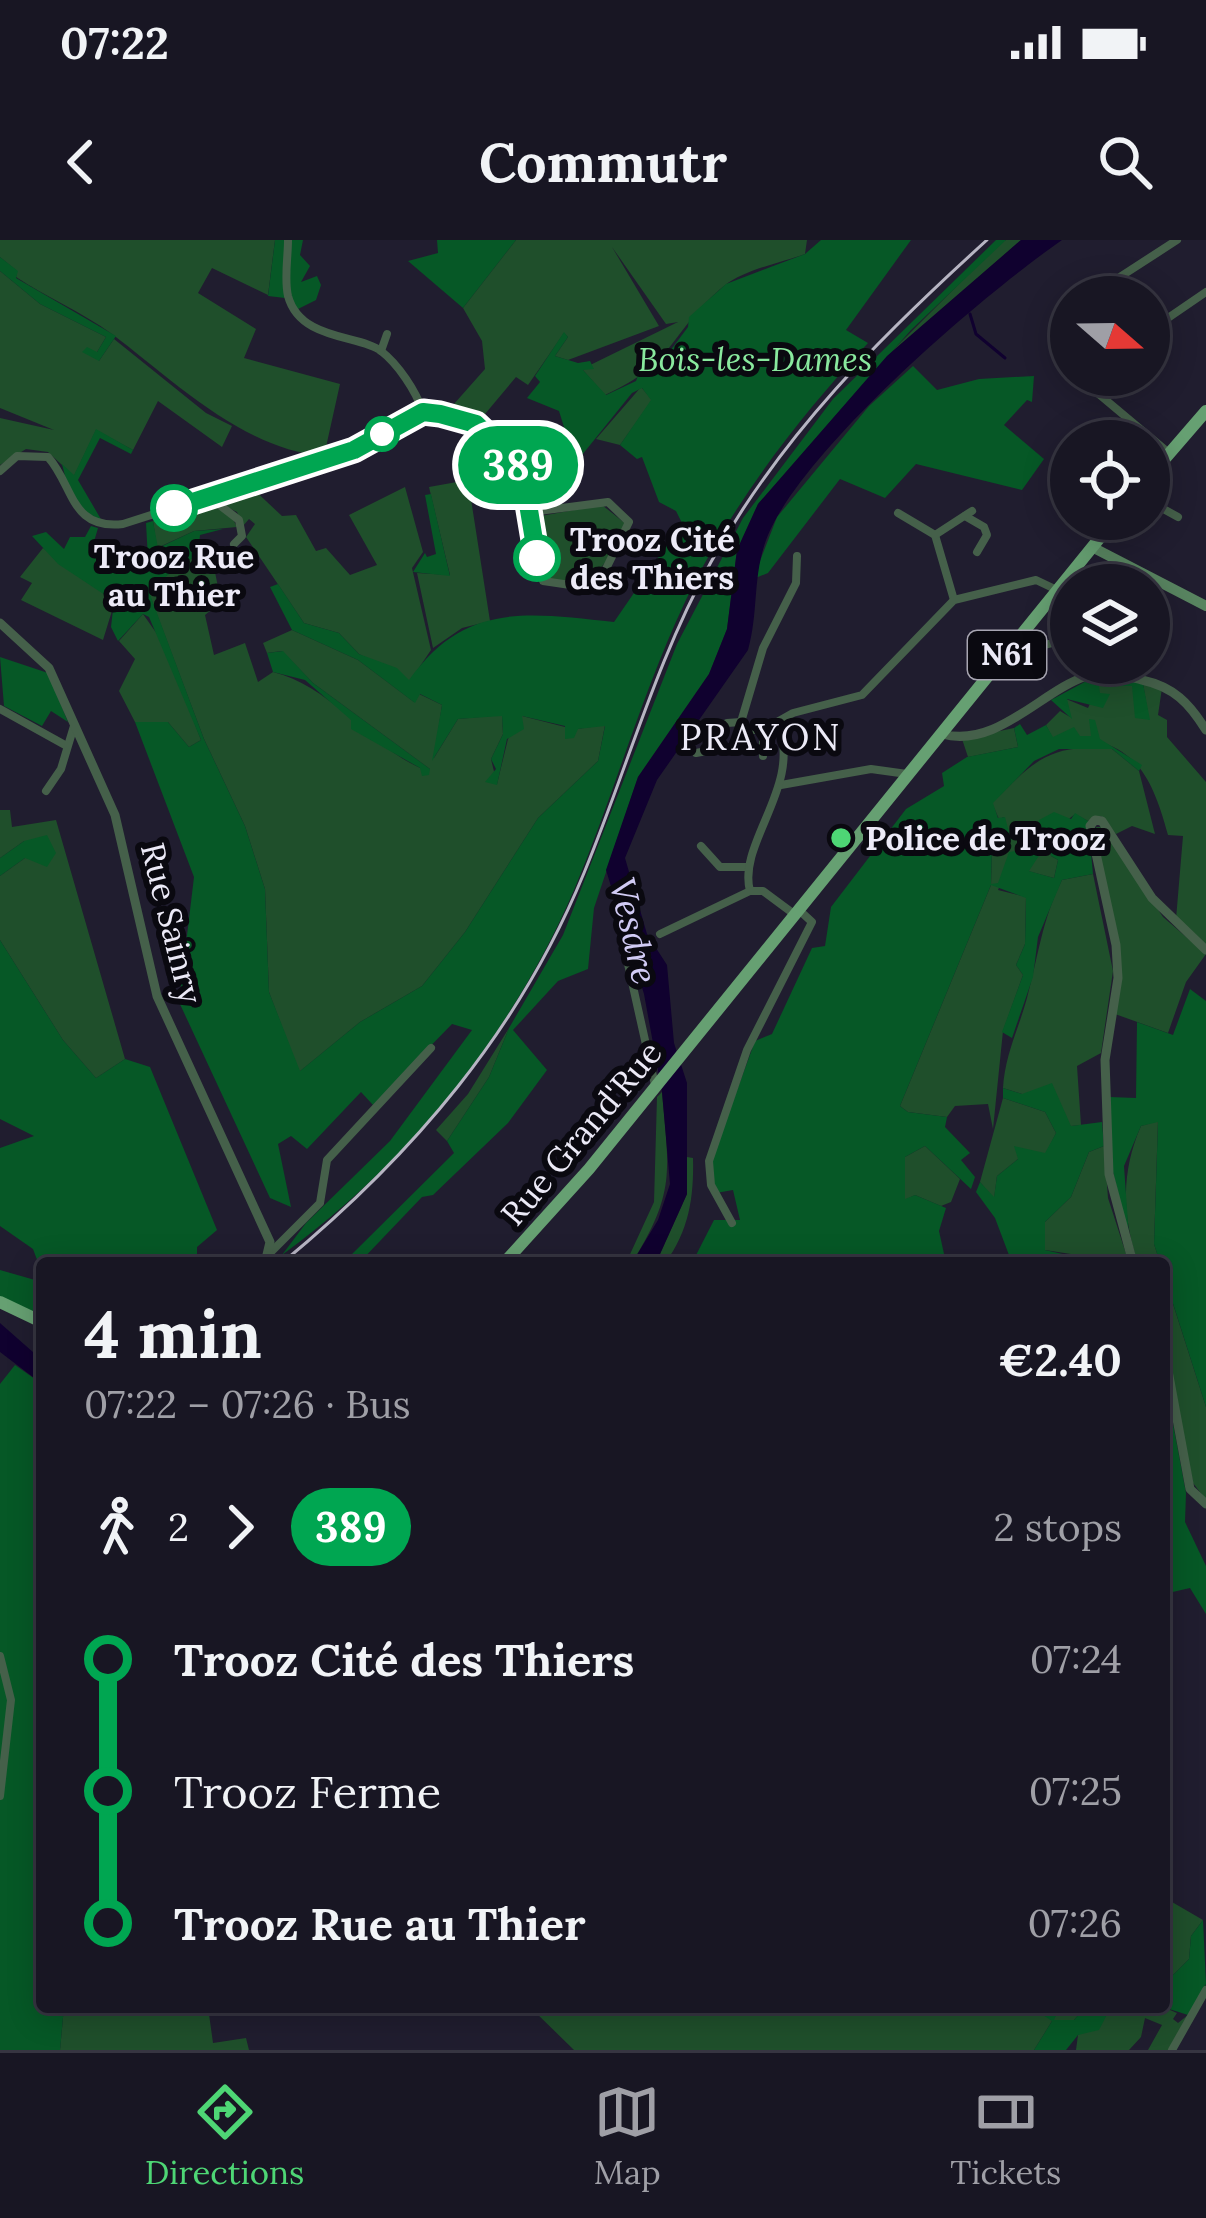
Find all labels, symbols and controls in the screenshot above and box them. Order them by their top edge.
text: 07:22 [60,14,169,71]
text: Commutr [479,128,727,197]
icon: back [48,129,114,195]
icon: search [1092,129,1158,195]
north arrow [1050,276,1170,396]
map controls [1050,276,1170,684]
park label: Bois-les-Dames [638,338,872,380]
unlabelled marker [366,418,398,450]
button: locate [1050,420,1170,540]
line badge: 389 [449,426,587,504]
text: 389 [482,438,554,492]
marker: Trooz Rue au Thier [152,486,196,530]
place label: Trooz Cité des Thiers [570,518,735,598]
place label: Trooz Rue au Thier [94,535,254,615]
marker: Trooz Cité des Thiers [515,536,559,580]
button: layers [1050,564,1170,684]
road number: N61 [968,631,1046,679]
district label: PRAYON [679,714,843,760]
place label: Police de Trooz [865,817,1106,859]
marker: Police de Trooz [828,825,854,851]
street label: Rue Sainry [132,838,212,1008]
water label: Vesdre [600,873,668,989]
street label: Rue Grand'Rue [492,1032,670,1234]
text: 4 min [84,1292,262,1376]
text: €2.40 [998,1331,1122,1388]
text: 07:22 – 07:26 · Bus [84,1379,411,1429]
icon: walk [84,1494,150,1560]
icon: forward [207,1494,273,1560]
text: 389 [315,1500,387,1554]
text: 2 [168,1502,189,1552]
text: 2 stops [993,1502,1122,1552]
text: Trooz Cité des Thiers [174,1631,634,1688]
text: 07:24 [1030,1634,1122,1684]
text: Trooz Ferme [174,1763,441,1820]
text: 07:25 [1029,1766,1122,1816]
text: Trooz Rue au Thier [174,1895,586,1952]
text: 07:26 [1027,1898,1122,1948]
tab: Directions [145,2079,304,2193]
tab: Map [594,2079,661,2193]
tab: Tickets [950,2079,1061,2193]

